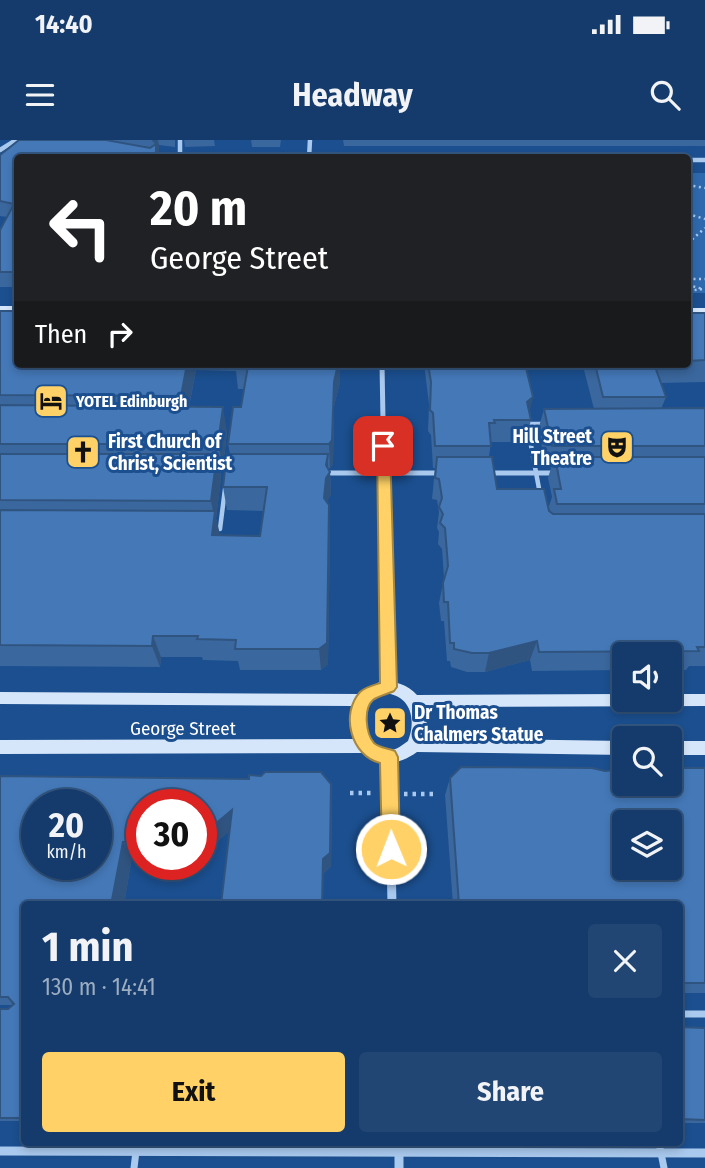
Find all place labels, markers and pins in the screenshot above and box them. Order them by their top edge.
hotel icon: YOTEL Edinburgh [32,382,70,420]
place label: YOTEL Edinburgh [75,392,187,411]
pin [353,416,413,476]
place label: Hill Street Theatre [512,425,592,470]
theatre icon: Hill Street Theatre [598,428,636,466]
place label: First Church of Christ, Scientist [108,430,233,475]
church icon: First Church of Christ, Scientist [64,433,102,471]
place label: Dr Thomas Chalmers Statue [414,701,544,746]
place icon: Dr Thomas Chalmers Statue [371,704,409,742]

